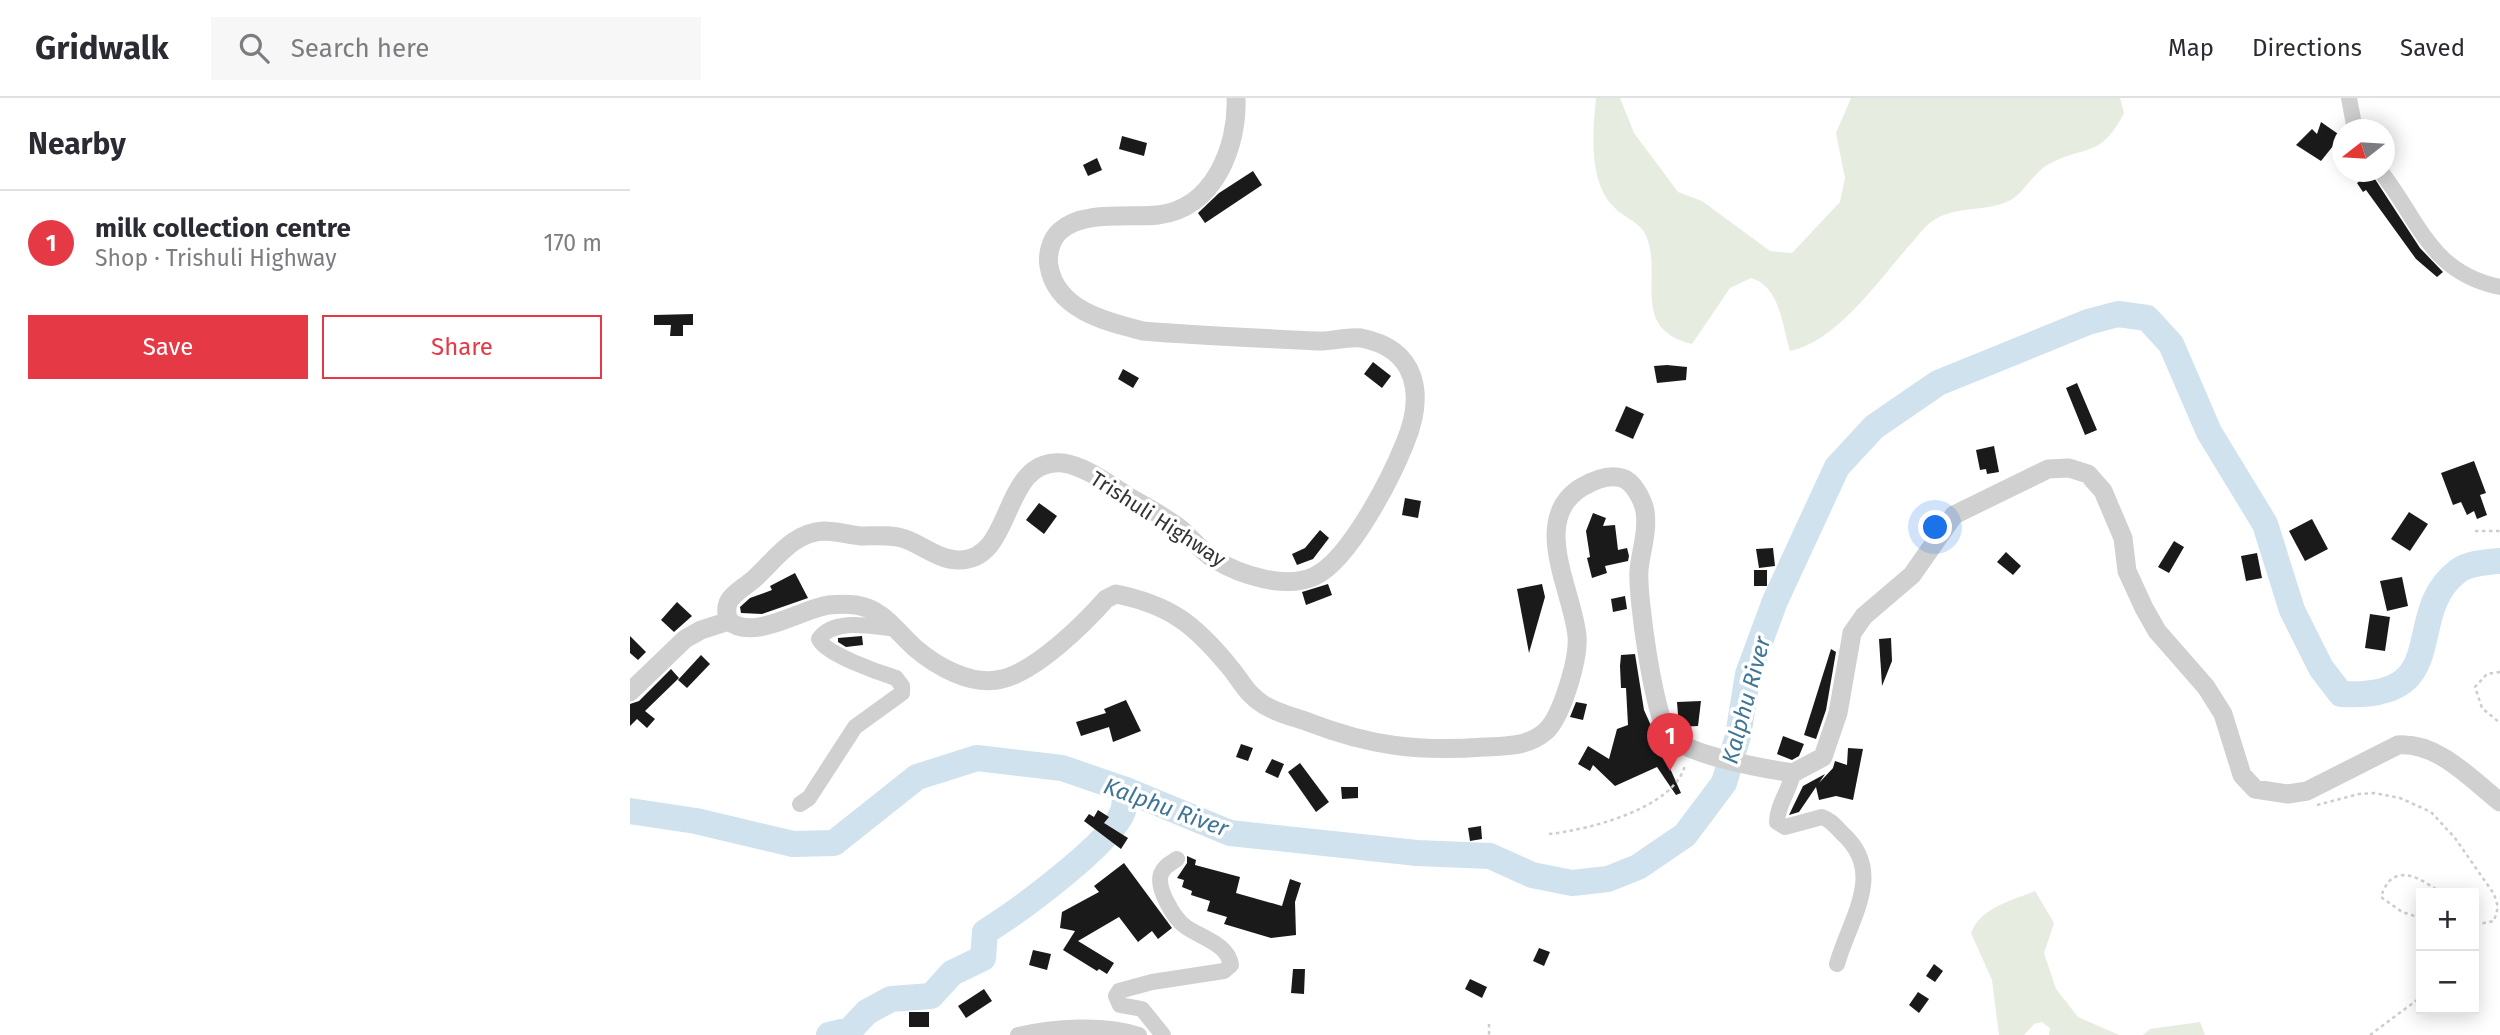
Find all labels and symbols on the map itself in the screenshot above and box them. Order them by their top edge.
north arrow [2332,119,2395,182]
street label: Trishuli Highway [1086,466,1231,573]
your location [1918,510,1952,544]
water label: Kalphu River [1716,632,1777,767]
pin: 1 [1647,713,1693,771]
water label: Kalphu River [1100,772,1233,843]

